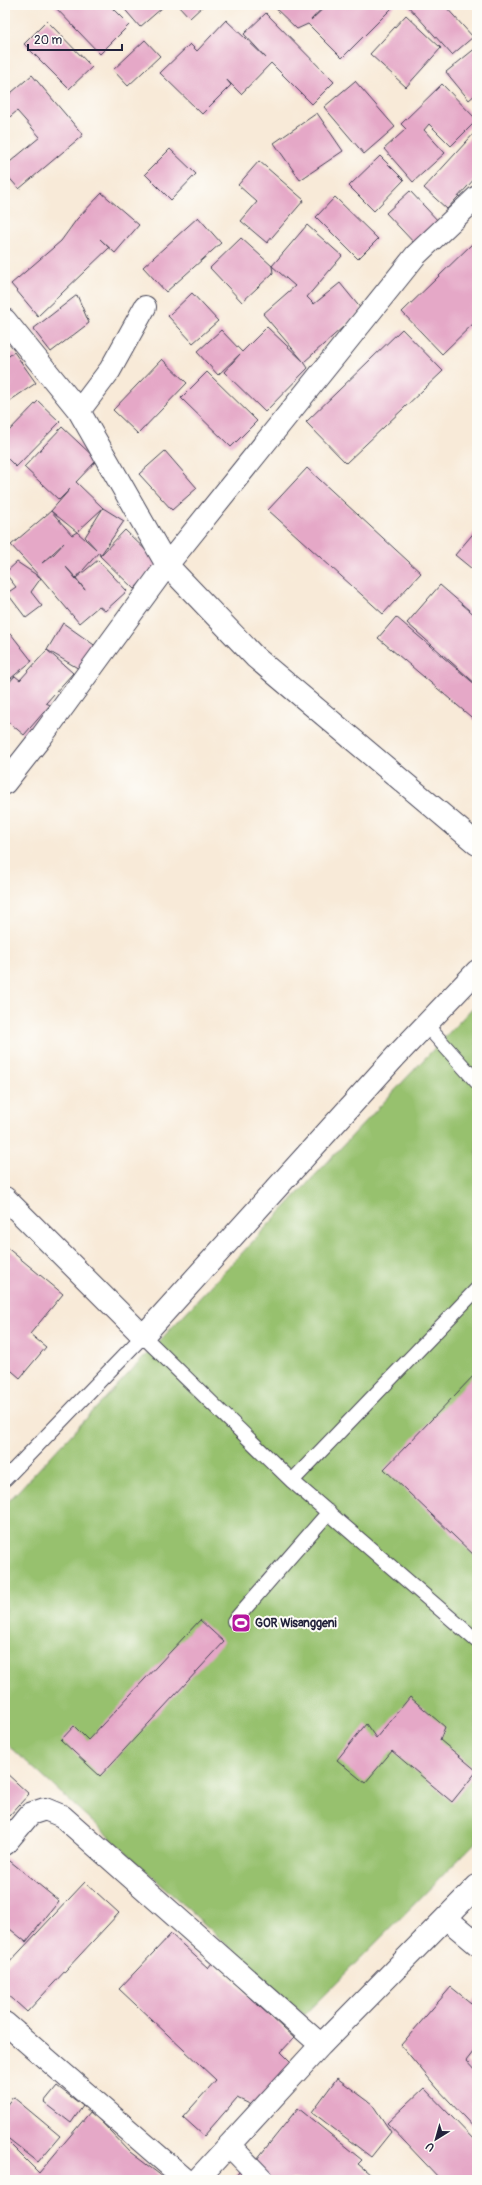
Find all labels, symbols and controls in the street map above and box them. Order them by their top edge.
scale bar [28,26,122,52]
text: 20 m [34,33,63,48]
sports icon: GOR Wisanggeni [230,1612,252,1634]
place label: GOR Wisanggeni [255,1616,337,1631]
north arrow [416,2119,456,2159]
text: U [423,2139,437,2154]

